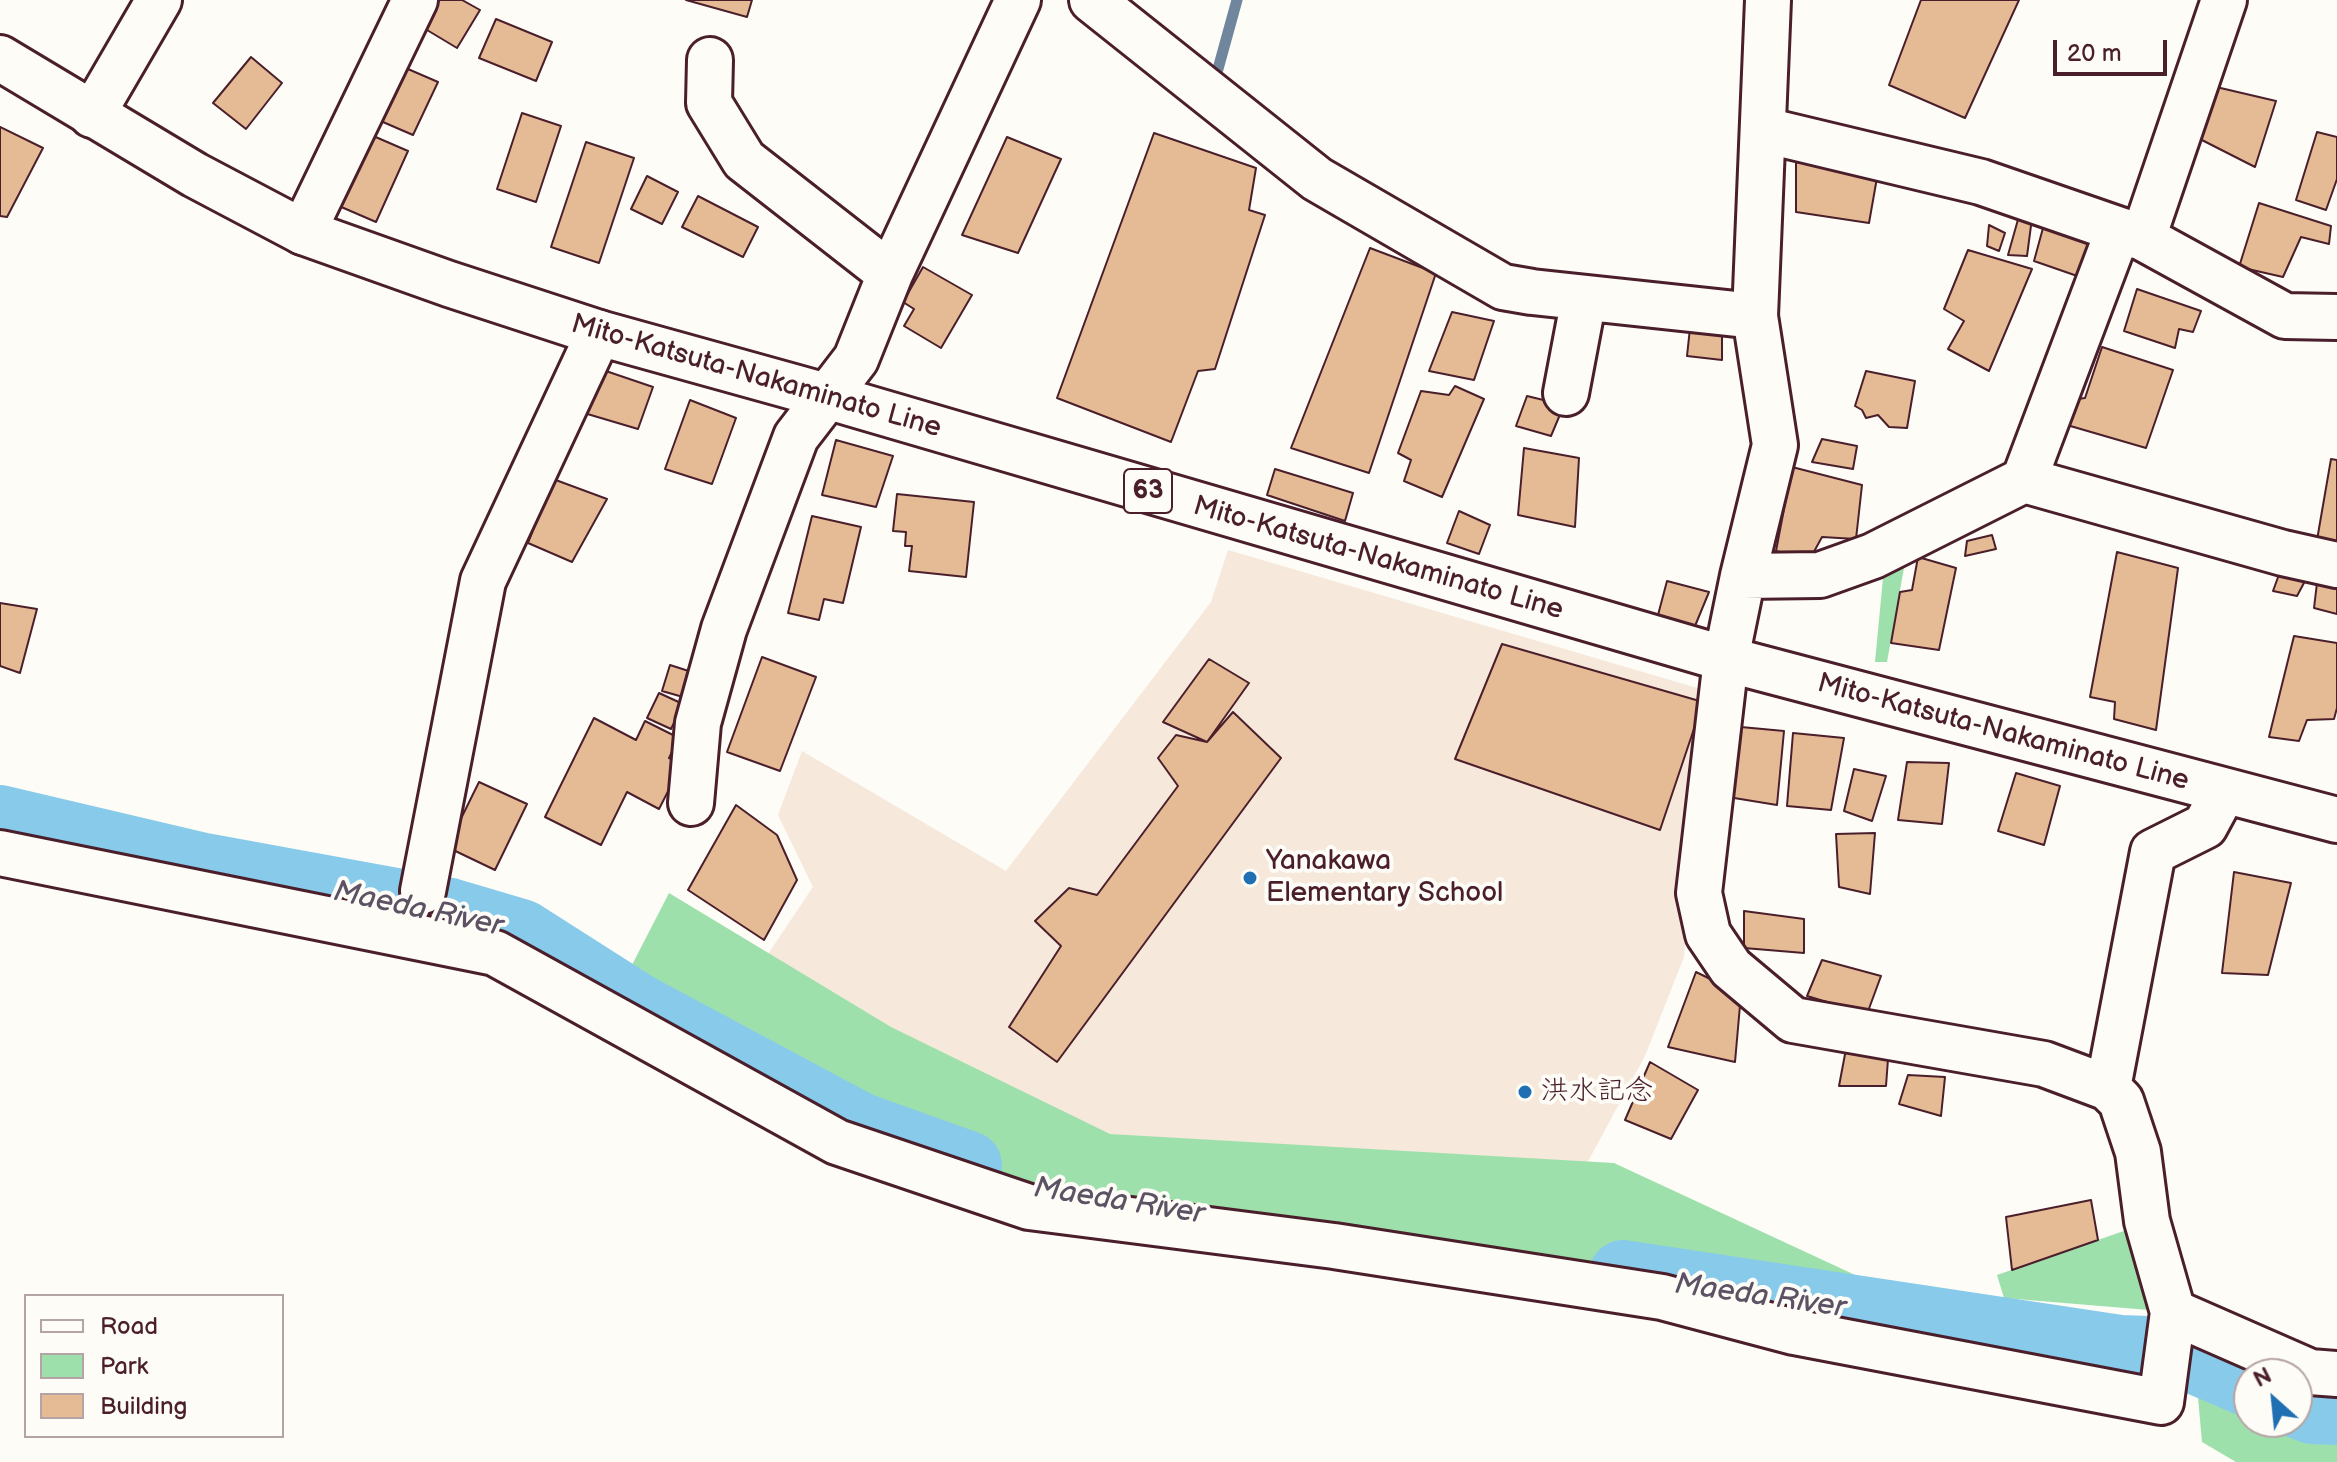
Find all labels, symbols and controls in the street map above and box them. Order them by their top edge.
scale bar [2057,24,2171,74]
text: 20 m [2067,39,2122,68]
street label: Mito-Katsuta-Nakaminato Line [567,308,945,446]
road number: 63 [1124,469,1172,513]
street label: Mito-Katsuta-Nakaminato Line [1189,490,1567,628]
street label: Mito-Katsuta-Nakaminato Line [1813,667,2193,799]
place label: Yanakawa Elementary School [1266,845,1503,911]
marker: Yanakawa Elementary School [1241,869,1259,887]
water label: Maeda River [330,875,506,945]
place label: 洪水記念 [1541,1075,1653,1109]
marker: 洪水記念 [1516,1083,1534,1101]
water label: Maeda River [1031,1171,1207,1233]
water label: Maeda River [1672,1267,1848,1327]
legend [24,1294,284,1438]
text: Road [100,1312,158,1341]
text: Park [100,1352,148,1381]
north arrow [2233,1358,2313,1438]
text: N [2249,1362,2276,1394]
text: Building [100,1392,187,1421]

